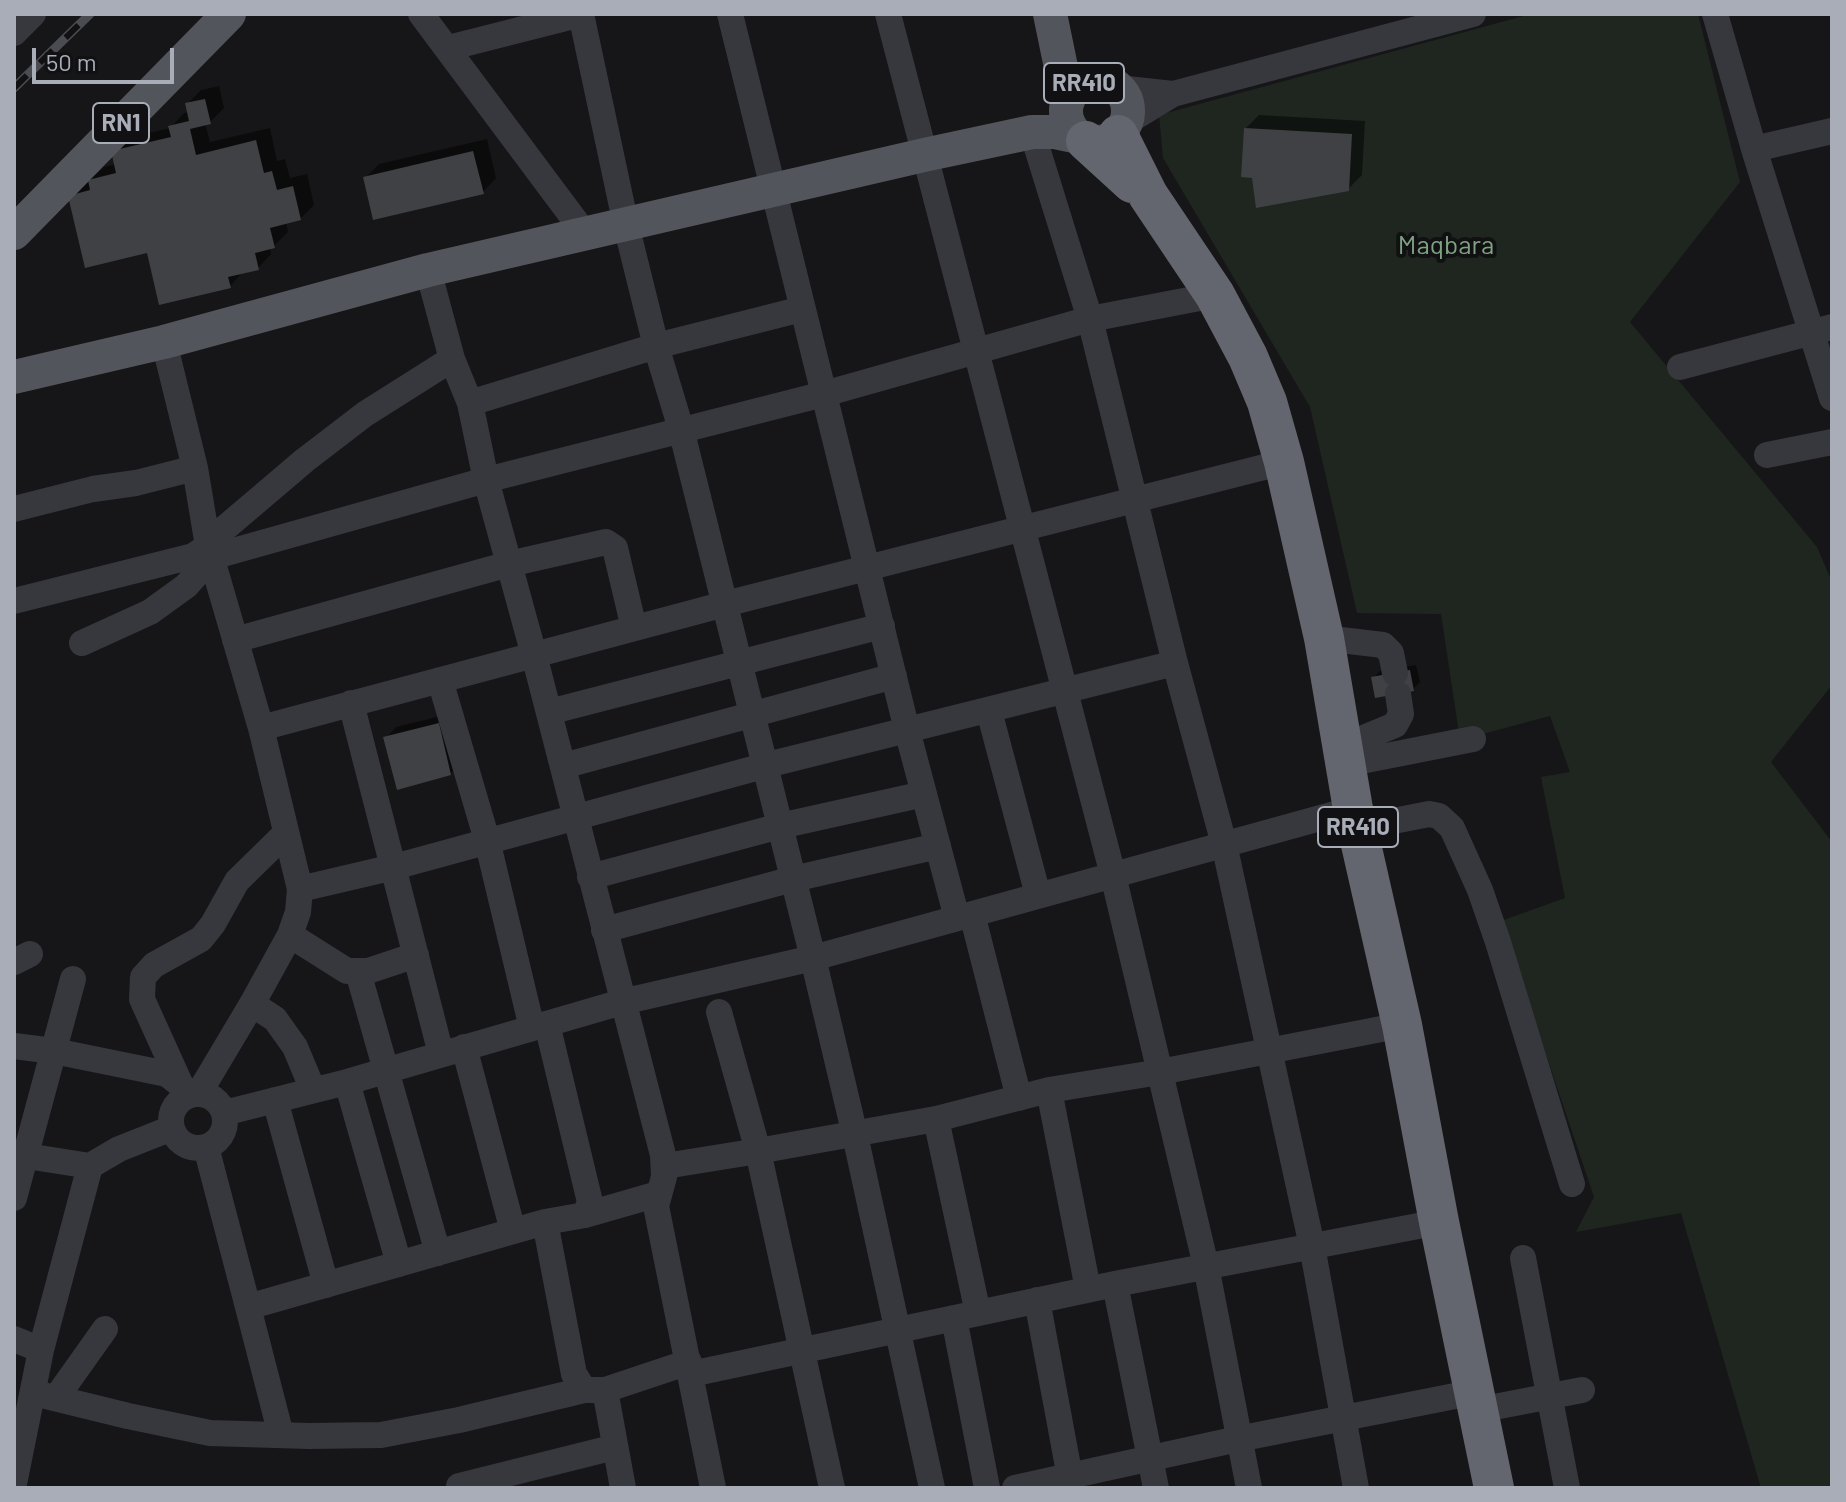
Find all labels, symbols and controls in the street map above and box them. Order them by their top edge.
scale bar [36,32,178,82]
text: 50 m [46,47,97,76]
road number: RR410 [1044,63,1124,103]
road number: RN1 [93,103,149,143]
park label: Maqbara [1398,229,1494,261]
road number: RR410 [1318,807,1398,847]

